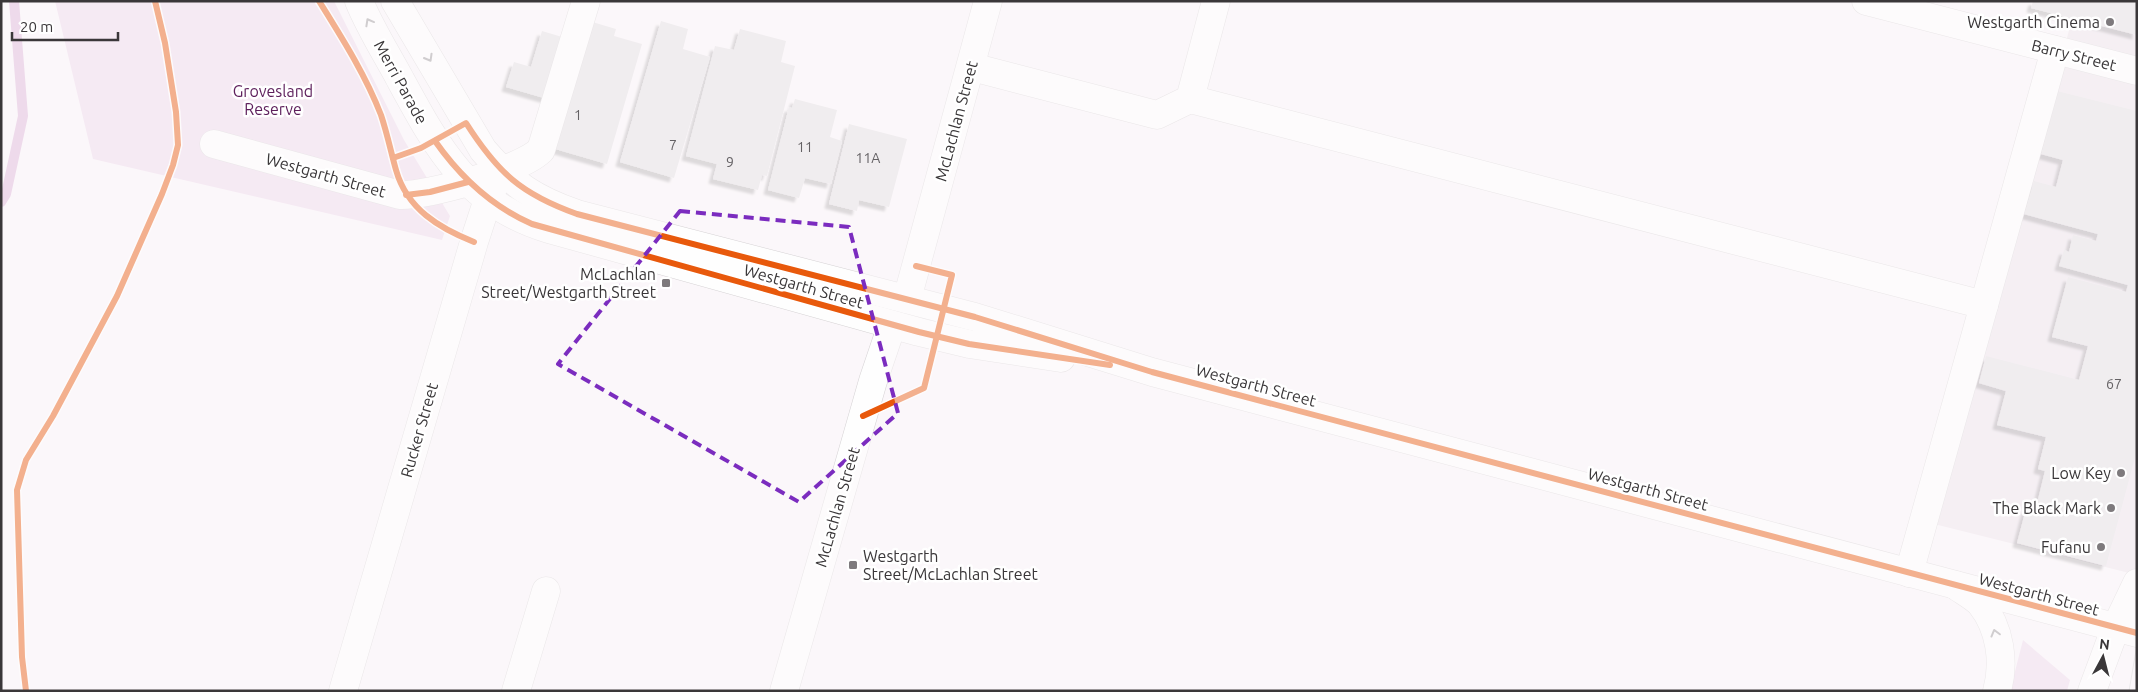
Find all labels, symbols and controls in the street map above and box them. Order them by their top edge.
scale bar [12,10,119,42]
place label: Westgarth Cinema [1967,13,2100,31]
marker: Westgarth Cinema [2104,16,2116,28]
text: 20 m [20,18,53,35]
one-way arrow [365,18,375,27]
street label: Barry Street [2030,36,2119,74]
street label: Merri Parade [371,37,431,127]
one-way arrow [422,53,432,62]
street label: McLachlan Street [931,58,981,183]
park label: Grovesland Reserve [233,82,313,118]
house number: 1 [574,107,582,123]
house number: 7 [669,137,677,153]
house number: 11 [797,139,813,155]
street label: Westgarth Street [264,149,389,201]
house number: 11A [856,150,880,166]
house number: 9 [726,154,734,170]
street label: Westgarth Street [742,260,867,312]
place label: McLachlan Street/Westgarth Street [481,265,657,301]
marker: McLachlan Street/Westgarth Street [660,277,672,289]
street label: Westgarth Street [1194,360,1319,410]
house number: 67 [2106,376,2122,392]
street label: Rucker Street [397,380,441,479]
street label: McLachlan Street [811,444,863,569]
street label: Westgarth Street [1586,464,1711,514]
place label: Low Key [2051,464,2111,482]
marker: Low Key [2115,467,2127,479]
place label: The Black Mark [1992,499,2101,517]
marker: The Black Mark [2105,502,2117,514]
place label: Fufanu [2041,538,2091,556]
marker: Fufanu [2095,541,2107,553]
place label: Westgarth Street/McLachlan Street [863,547,1038,583]
marker: Westgarth Street/McLachlan Street [847,559,859,571]
street label: Westgarth Street [1977,569,2102,619]
one-way arrow [1991,630,2001,638]
north arrow [2078,632,2128,682]
text: N [2098,636,2111,653]

